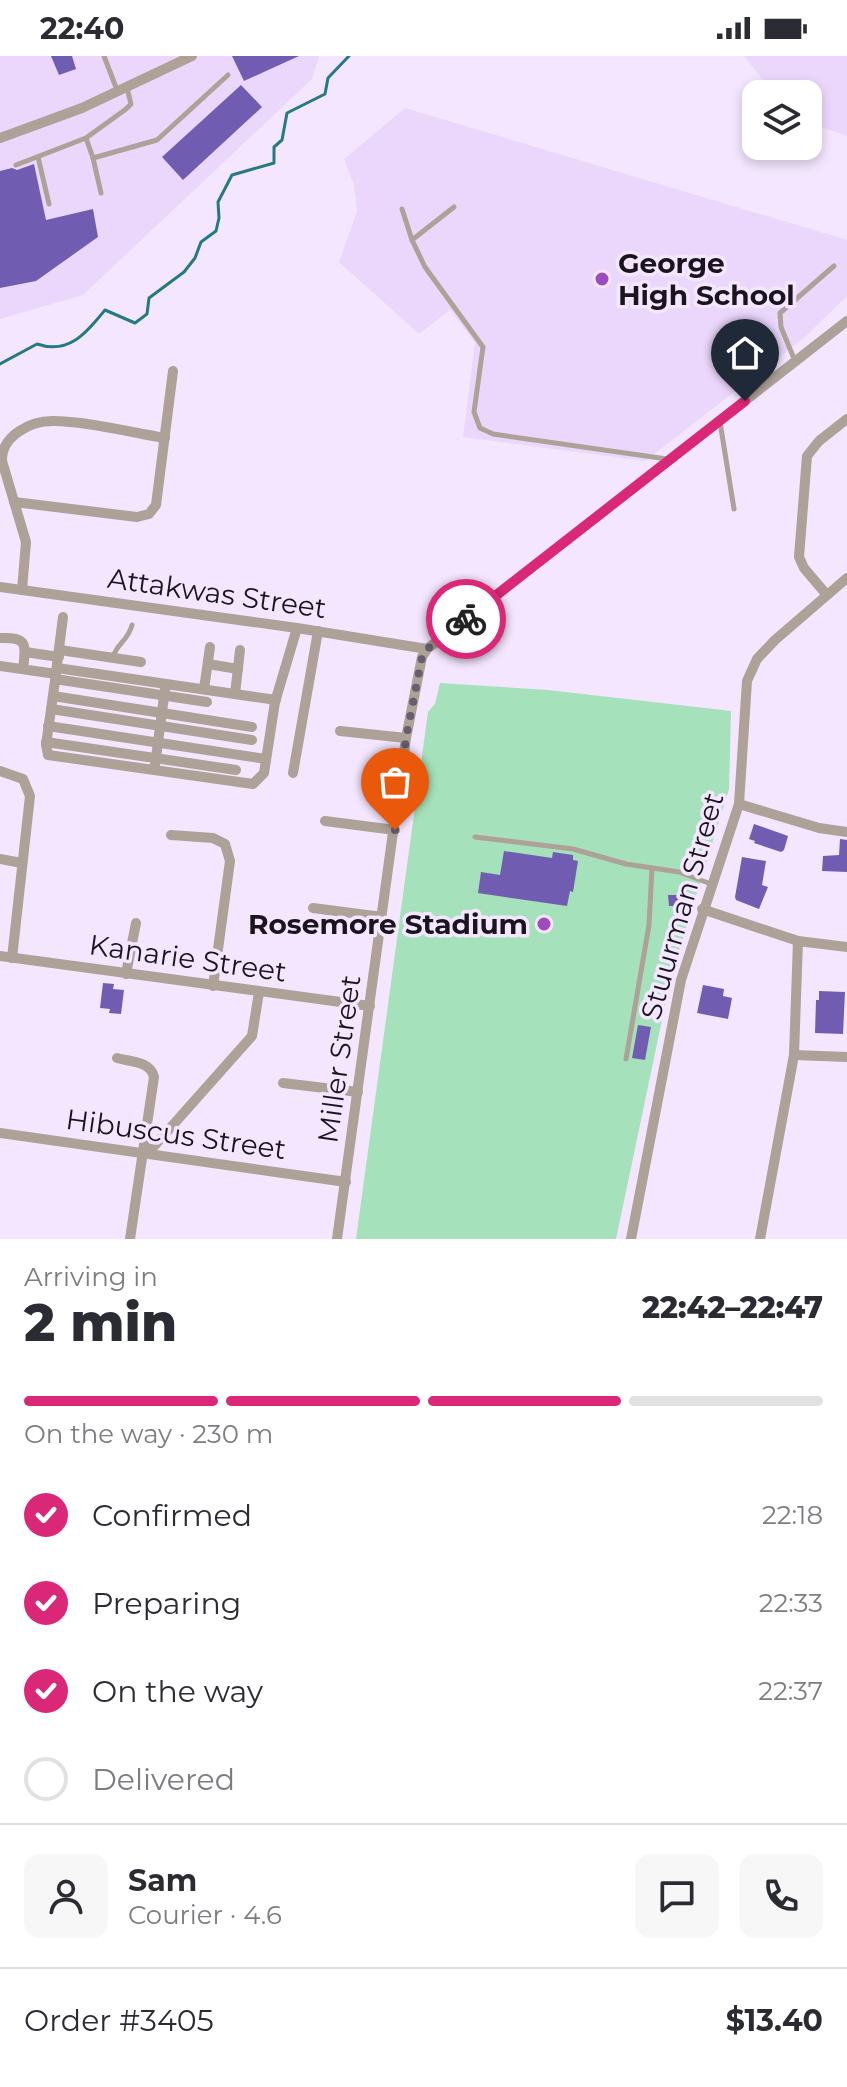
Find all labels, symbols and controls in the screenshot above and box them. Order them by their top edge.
text: 22:40 [40,10,124,47]
map controls [742,80,822,160]
button: layers [742,80,822,160]
place label: George High School [618,246,795,312]
marker: George High School [593,270,611,288]
pin [711,319,779,401]
icon: home [723,331,767,375]
street label: Attakwas Street [105,561,329,625]
courier [426,579,506,659]
icon: bike [444,597,488,641]
pin [361,748,429,830]
icon: bag [373,760,417,804]
street label: Stuurman Street [633,789,731,1023]
place label: Rosemore Stadium [248,907,528,941]
marker: Rosemore Stadium [535,915,553,933]
street label: Kanarie Street [87,927,289,989]
street label: Miller Street [310,973,368,1145]
street label: Hibuscus Street [64,1102,288,1166]
text: Arriving in [24,1261,158,1293]
text: 22:42–22:47 [642,1289,823,1326]
text: 2 min [24,1291,177,1354]
text: On the way · 230 m [24,1418,273,1450]
icon: check [24,1493,68,1537]
text: Confirmed [92,1497,252,1534]
text: 22:18 [762,1499,823,1531]
icon: check [24,1581,68,1625]
text: Preparing [92,1585,241,1622]
text: 22:33 [759,1587,823,1619]
icon: check [24,1669,68,1713]
text: On the way [92,1673,263,1710]
text: 22:37 [758,1675,823,1707]
text: Delivered [92,1761,235,1798]
button: person [24,1854,108,1938]
button: chat [635,1854,719,1938]
button: phone [739,1854,823,1938]
text: Sam [128,1862,197,1899]
text: Courier · 4.6 [128,1899,282,1931]
text: Order #3405 [24,2002,214,2039]
text: $13.40 [726,2002,823,2039]

